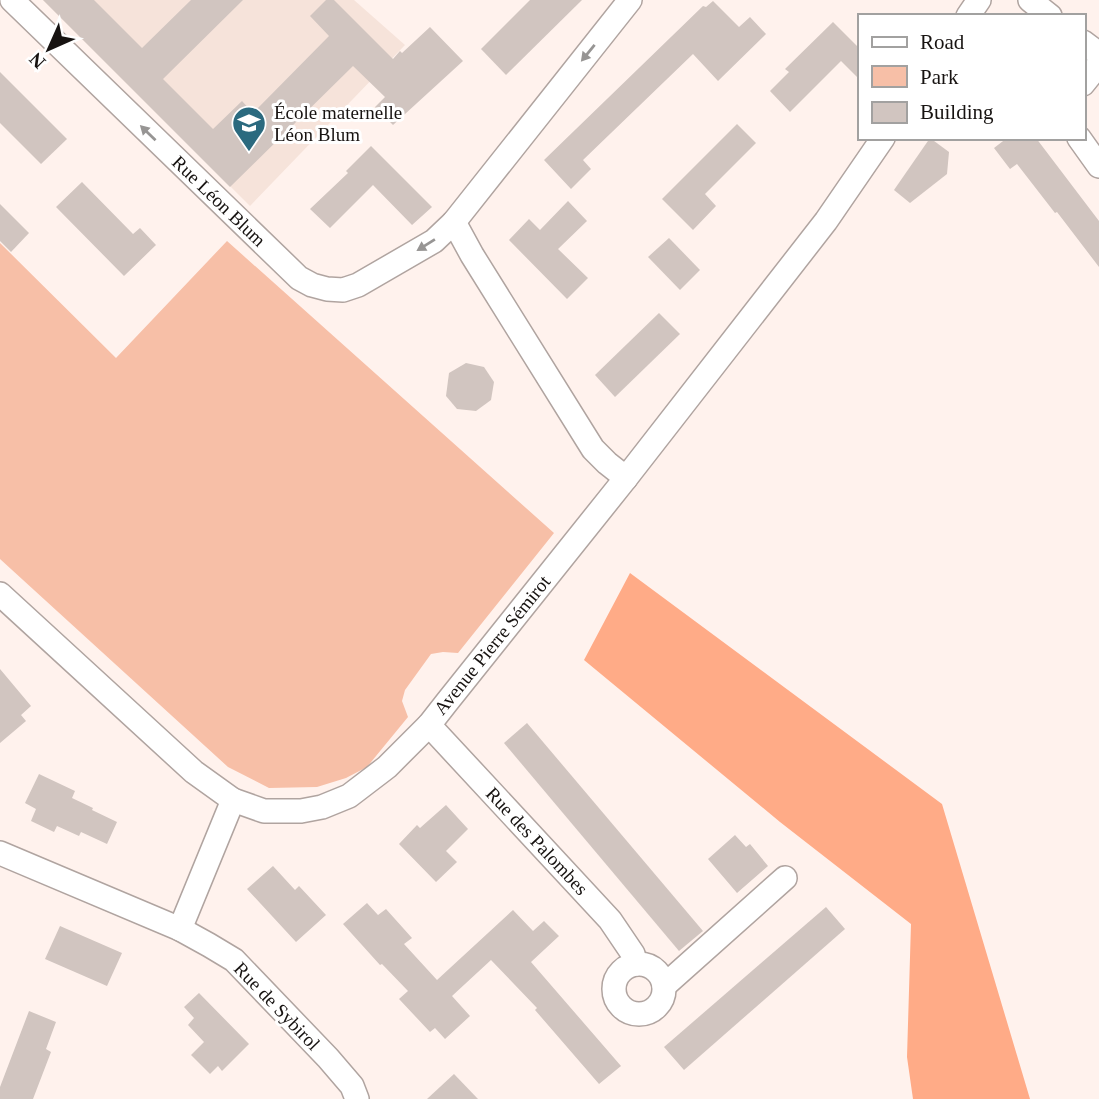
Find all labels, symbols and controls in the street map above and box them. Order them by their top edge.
north arrow [14,14,84,84]
legend [858,14,1085,140]
text: Road [920,30,965,54]
one-way arrow [580,44,595,62]
text: N [25,48,50,73]
text: Park [920,65,959,89]
text: Building [920,100,994,124]
place label: École maternelle Léon Blum [274,102,402,145]
school or university icon: École maternelle Léon Blum [230,104,268,153]
one-way arrow [140,124,157,141]
street label: Rue Léon Blum [168,151,270,251]
one-way arrow [416,239,436,252]
street label: Avenue Pierre Sémirot [429,571,555,719]
street label: Rue des Palombes [482,783,592,899]
street label: Rue de Sybirol [230,958,324,1054]

